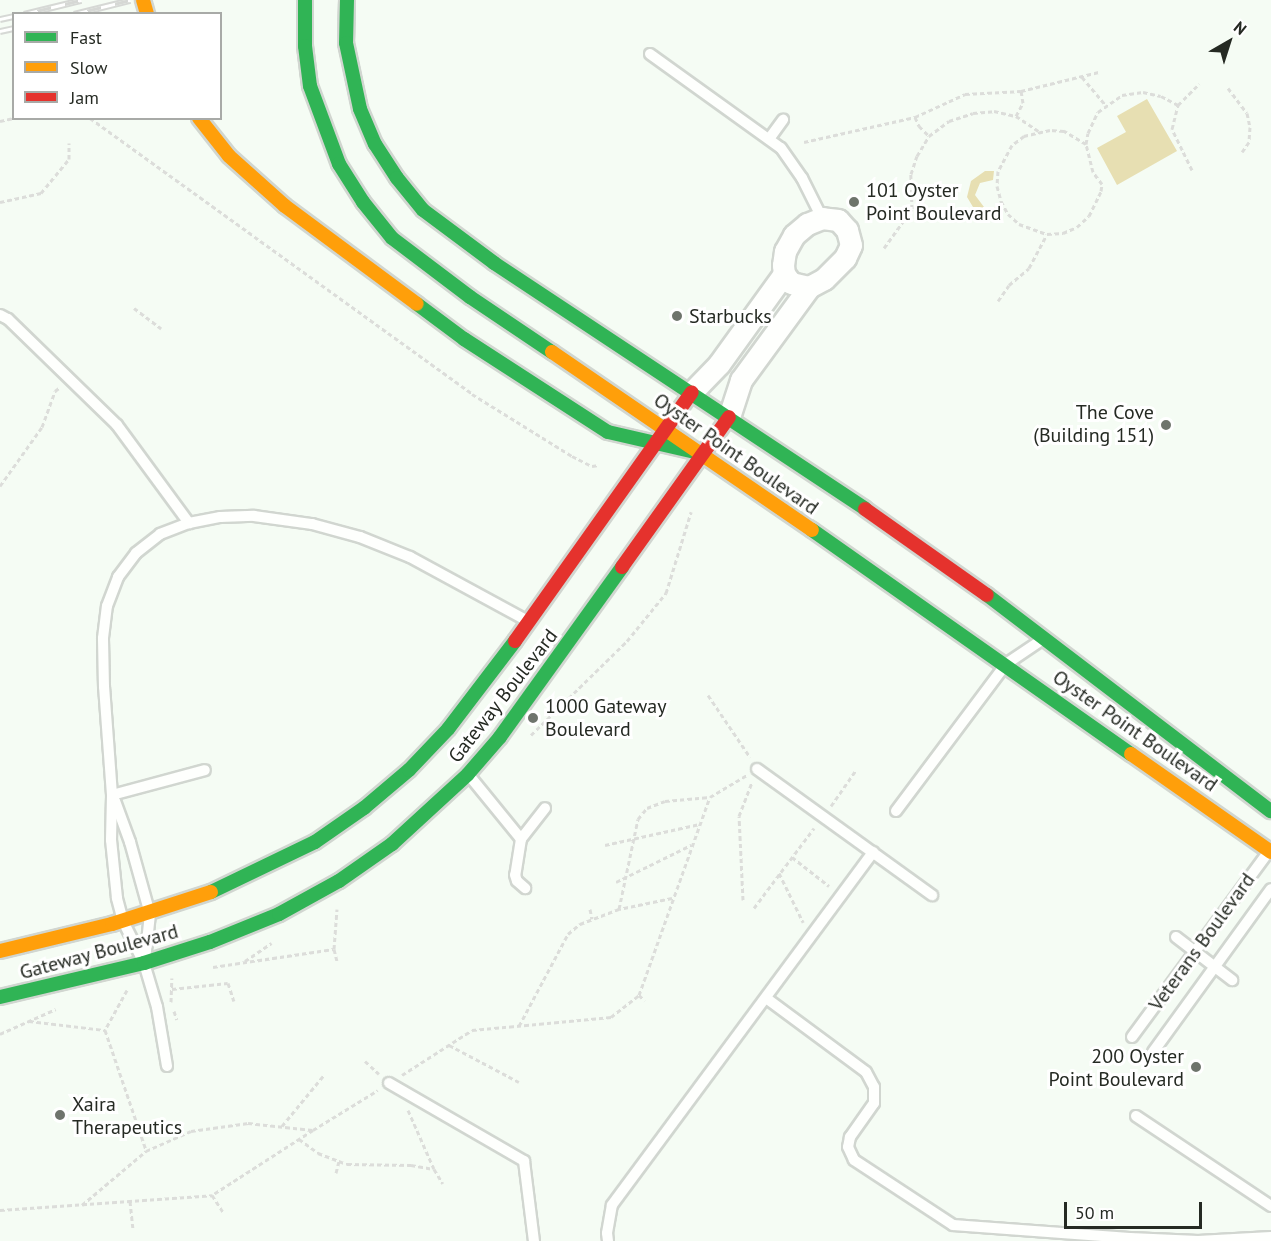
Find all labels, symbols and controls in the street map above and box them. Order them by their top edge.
legend [12,12,222,120]
north arrow [1199,12,1259,72]
text: N [1230,17,1251,39]
text: Fast [70,26,102,49]
text: Slow [70,56,108,79]
text: Jam [70,86,99,109]
place label: 101 Oyster Point Boulevard [866,178,1001,225]
marker: 101 Oyster Point Boulevard [847,195,861,209]
place label: Starbucks [689,304,772,328]
marker: Starbucks [670,309,684,323]
street label: Oyster Point Boulevard [649,388,823,520]
place label: The Cove (Building 151) [1033,401,1154,448]
marker: The Cove (Building 151) [1159,418,1173,432]
street label: Gateway Boulevard [443,624,563,768]
street label: Oyster Point Boulevard [1048,665,1222,797]
place label: 1000 Gateway Boulevard [545,694,667,741]
marker: 1000 Gateway Boulevard [526,711,540,725]
street label: Veterans Boulevard [1144,868,1260,1016]
street label: Gateway Boulevard [17,919,181,985]
place label: 200 Oyster Point Boulevard [1049,1044,1184,1091]
marker: 200 Oyster Point Boulevard [1189,1060,1203,1074]
place label: Xaira Therapeutics [72,1092,182,1139]
marker: Xaira Therapeutics [53,1108,67,1122]
scale bar [1067,1190,1205,1228]
text: 50 m [1075,1201,1114,1224]

